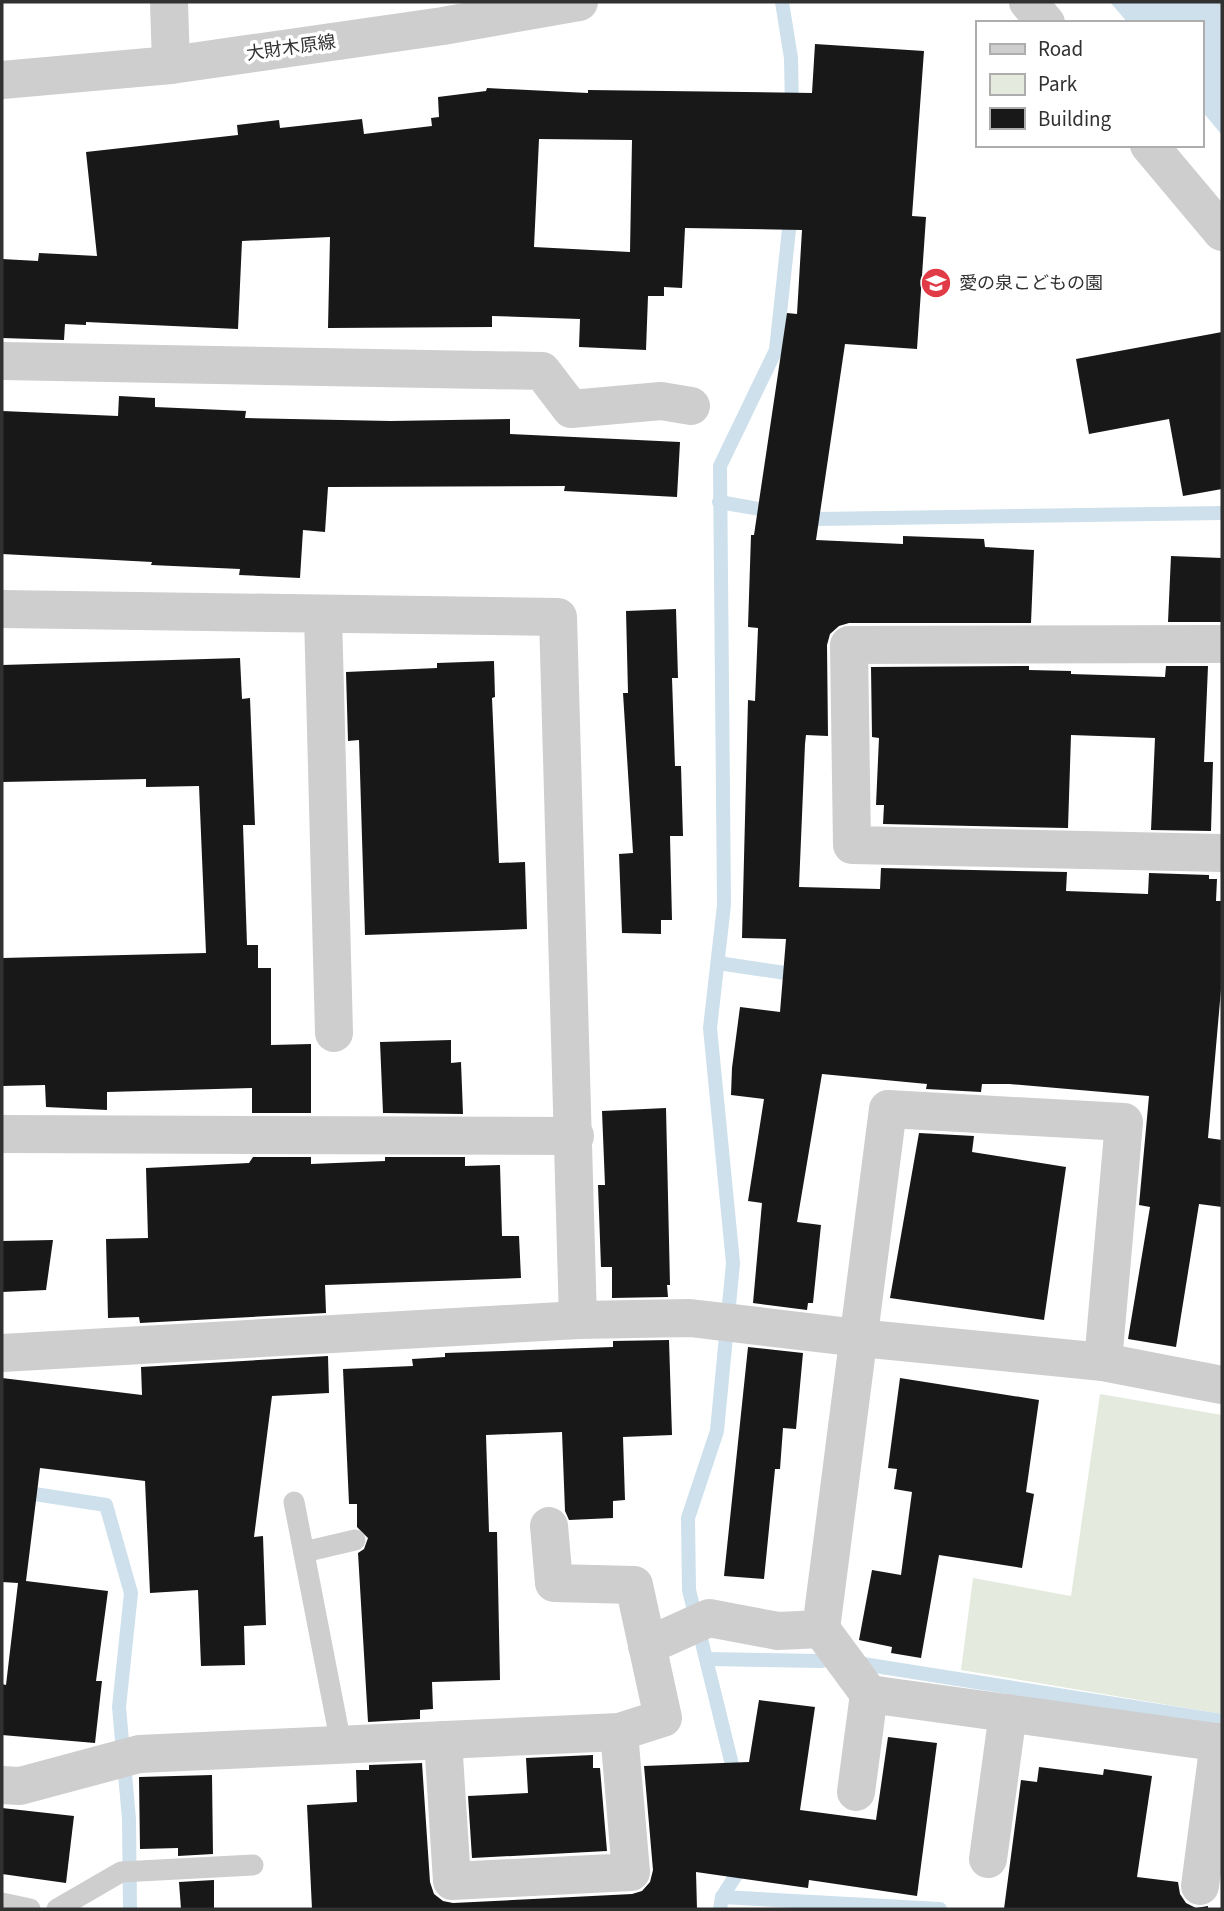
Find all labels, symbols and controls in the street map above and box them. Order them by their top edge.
legend [976,21,1203,147]
street label: 大財木原線 [245,29,337,67]
text: Road [1038,34,1083,64]
text: Park [1038,69,1078,99]
text: Building [1038,104,1112,134]
school or university icon: 愛の泉こどもの園 [919,266,953,300]
place label: 愛の泉こどもの園 [959,271,1103,296]

